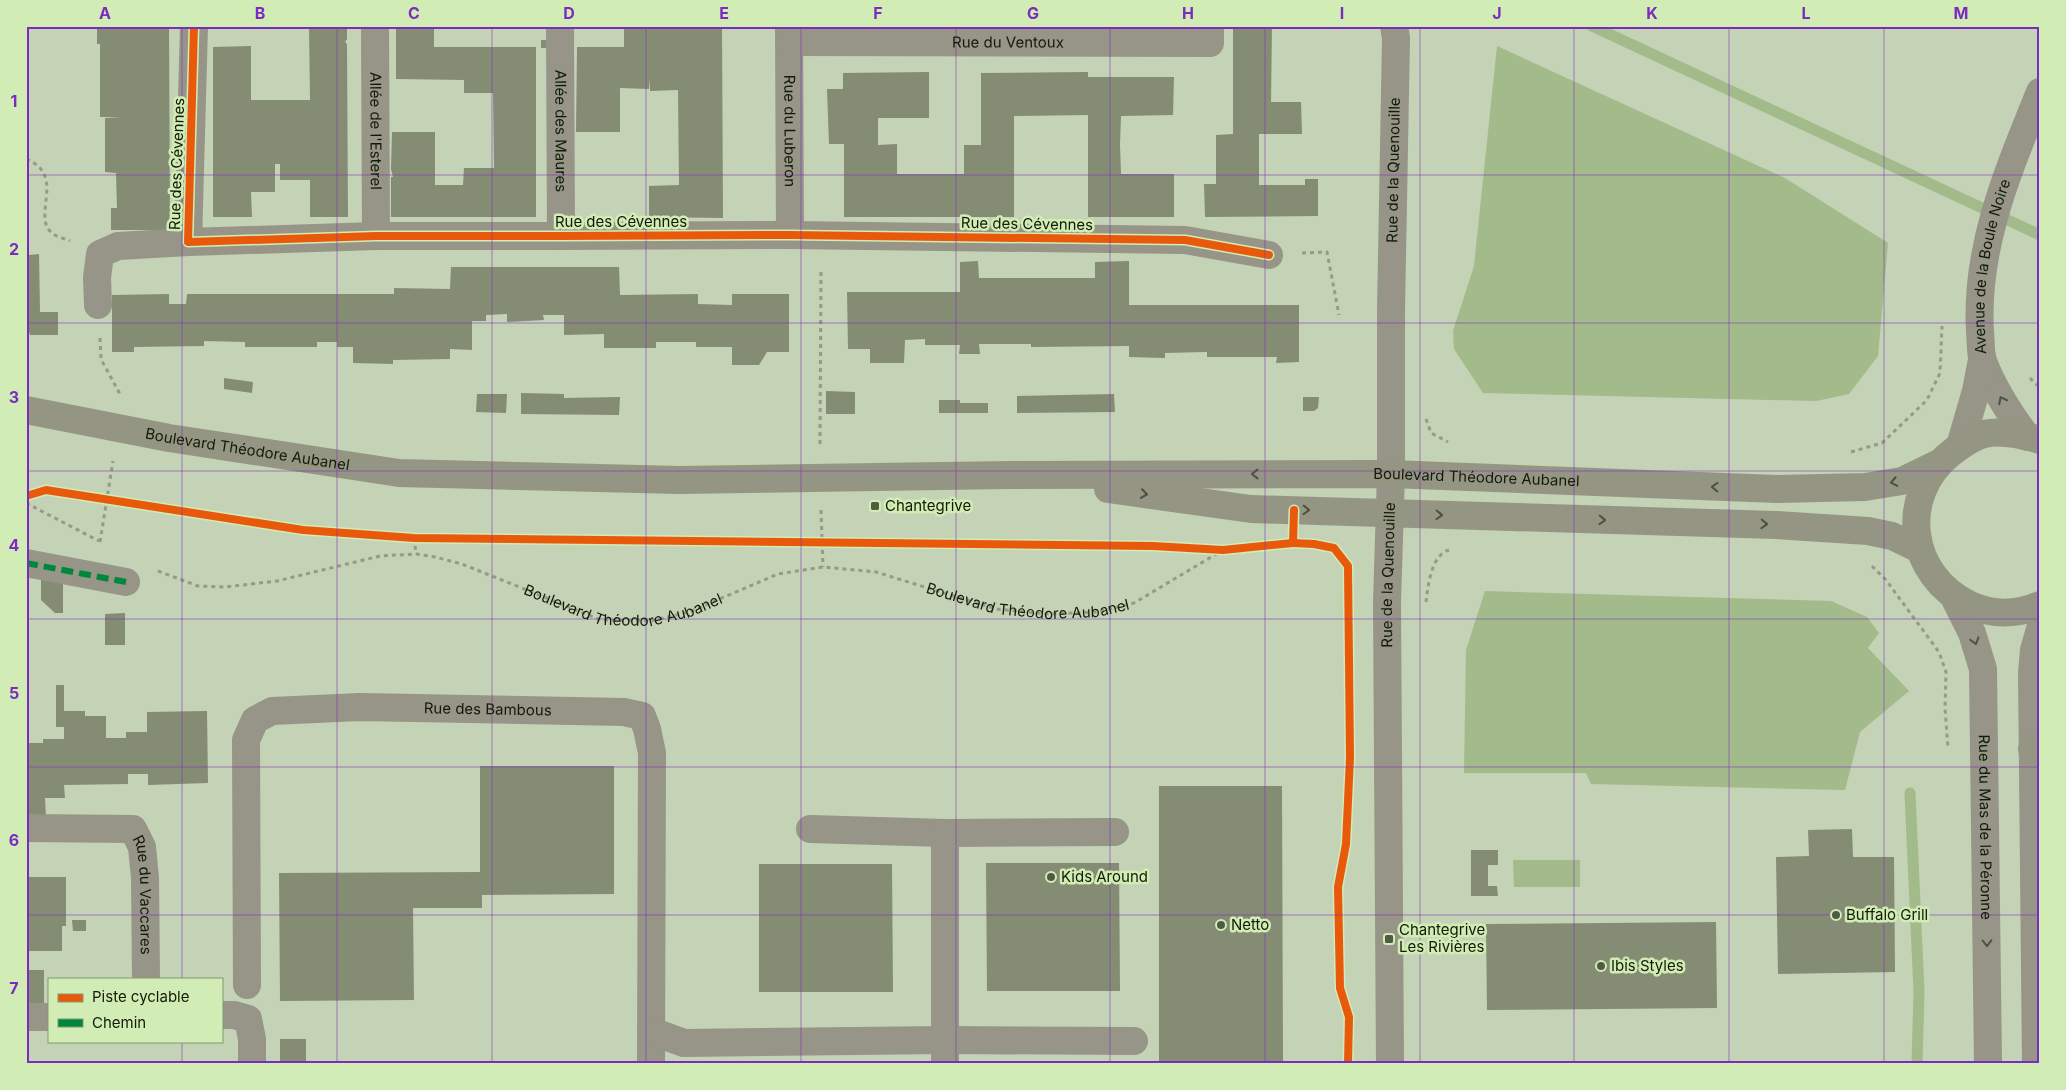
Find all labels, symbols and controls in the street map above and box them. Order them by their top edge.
text: A [99,3,111,23]
text: B [255,3,265,23]
text: C [408,3,420,23]
text: D [563,3,575,23]
text: E [719,3,729,23]
text: F [873,3,883,23]
text: G [1027,3,1039,23]
text: H [1182,3,1194,23]
text: I [1340,3,1344,23]
text: J [1492,3,1502,23]
text: K [1646,3,1658,23]
text: L [1801,3,1811,23]
text: M [1954,3,1968,23]
street label: Rue du Ventoux [952,32,1064,52]
street label: Allée des Maures [551,70,571,192]
street label: Allée de l'Esterel [366,72,386,190]
street label: Rue du Luberon [780,75,800,187]
text: 1 [11,91,17,111]
street label: Rue des Cévennes [165,97,188,230]
street label: Rue de la Quenouille [1382,97,1404,243]
street label: Avenue de la Boule Noire [1970,176,2014,355]
street label: Rue des Cévennes [555,212,687,231]
street label: Rue des Cévennes [961,213,1093,234]
text: 2 [9,239,19,259]
text: 3 [9,387,19,407]
one-way arrow [1999,396,2009,405]
street label: Boulevard Théodore Aubanel [144,424,351,474]
street label: Boulevard Théodore Aubanel [1373,464,1580,490]
one-way arrow [1251,469,1258,479]
one-way arrow [1890,476,1898,487]
one-way arrow [1710,482,1718,492]
one-way arrow [1141,488,1149,499]
place label: Chantegrive [885,496,971,515]
marker: Chantegrive [869,500,881,512]
street label: Rue de la Quenouille [1377,502,1399,648]
one-way arrow [1302,505,1310,516]
one-way arrow [1436,510,1444,520]
one-way arrow [1598,514,1606,525]
one-way arrow [1760,519,1768,530]
text: 4 [9,535,20,555]
street label: Boulevard Théodore Aubanel [924,578,1131,623]
street label: Boulevard Théodore Aubanel [521,580,725,630]
one-way arrow [1969,637,1979,645]
text: 5 [9,683,19,703]
street label: Rue des Bambous [424,698,552,720]
street label: Rue du Mas de la Péronne [1975,734,1996,920]
text: 6 [9,830,19,850]
street label: Rue du Vaccares [129,832,156,955]
place label: Kids Around [1061,867,1148,886]
marker: Kids Around [1045,871,1057,883]
place label: Buffalo Grill [1846,905,1928,924]
marker: Buffalo Grill [1830,909,1842,921]
place label: Netto [1231,915,1269,934]
marker: Netto [1215,919,1227,931]
place label: Chantegrive Les Rivières [1399,920,1485,956]
marker: Chantegrive Les Rivières [1383,933,1395,945]
one-way arrow [1982,939,1992,947]
place label: Ibis Styles [1611,956,1684,975]
marker: Ibis Styles [1595,960,1607,972]
text: 7 [9,978,19,998]
legend [48,978,222,1042]
text: Piste cyclable [92,987,189,1006]
text: Chemin [92,1013,146,1032]

